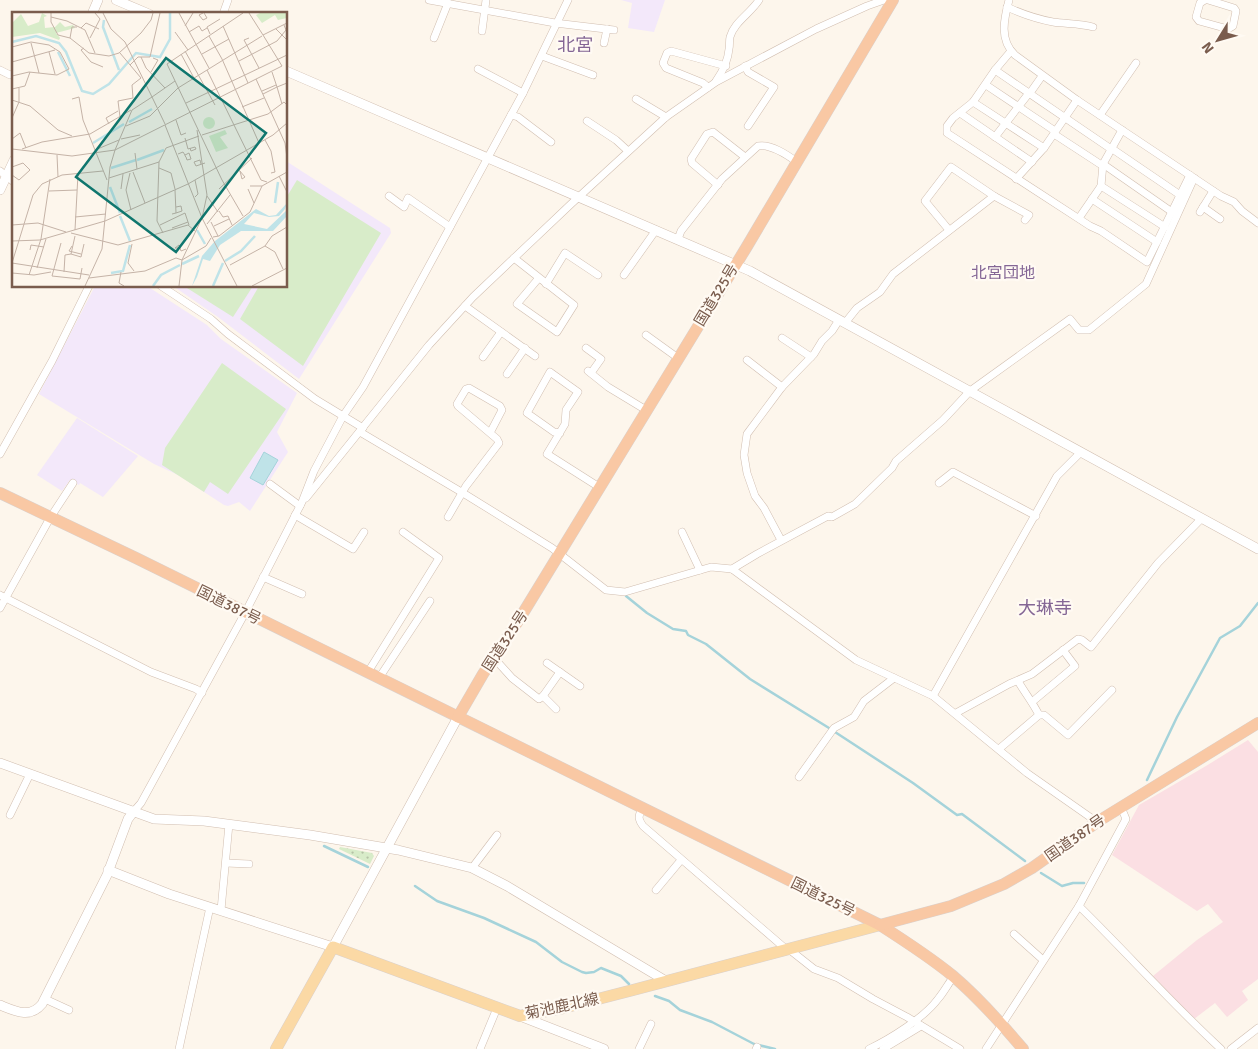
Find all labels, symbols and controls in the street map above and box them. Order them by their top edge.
inset map [12,12,288,288]
north arrow [1193,15,1243,65]
district label: 北宮 [557,34,593,56]
text: N [1198,39,1218,57]
street label: 国道325号 [690,261,742,329]
district label: 北宮団地 [971,263,1035,283]
street label: 国道387号 [194,582,264,628]
district label: 大琳寺 [1018,597,1072,619]
street label: 国道325号 [479,607,531,675]
street label: 国道387号 [1041,811,1109,865]
street label: 国道325号 [788,874,858,920]
street label: 菊池鹿北線 [523,989,601,1023]

